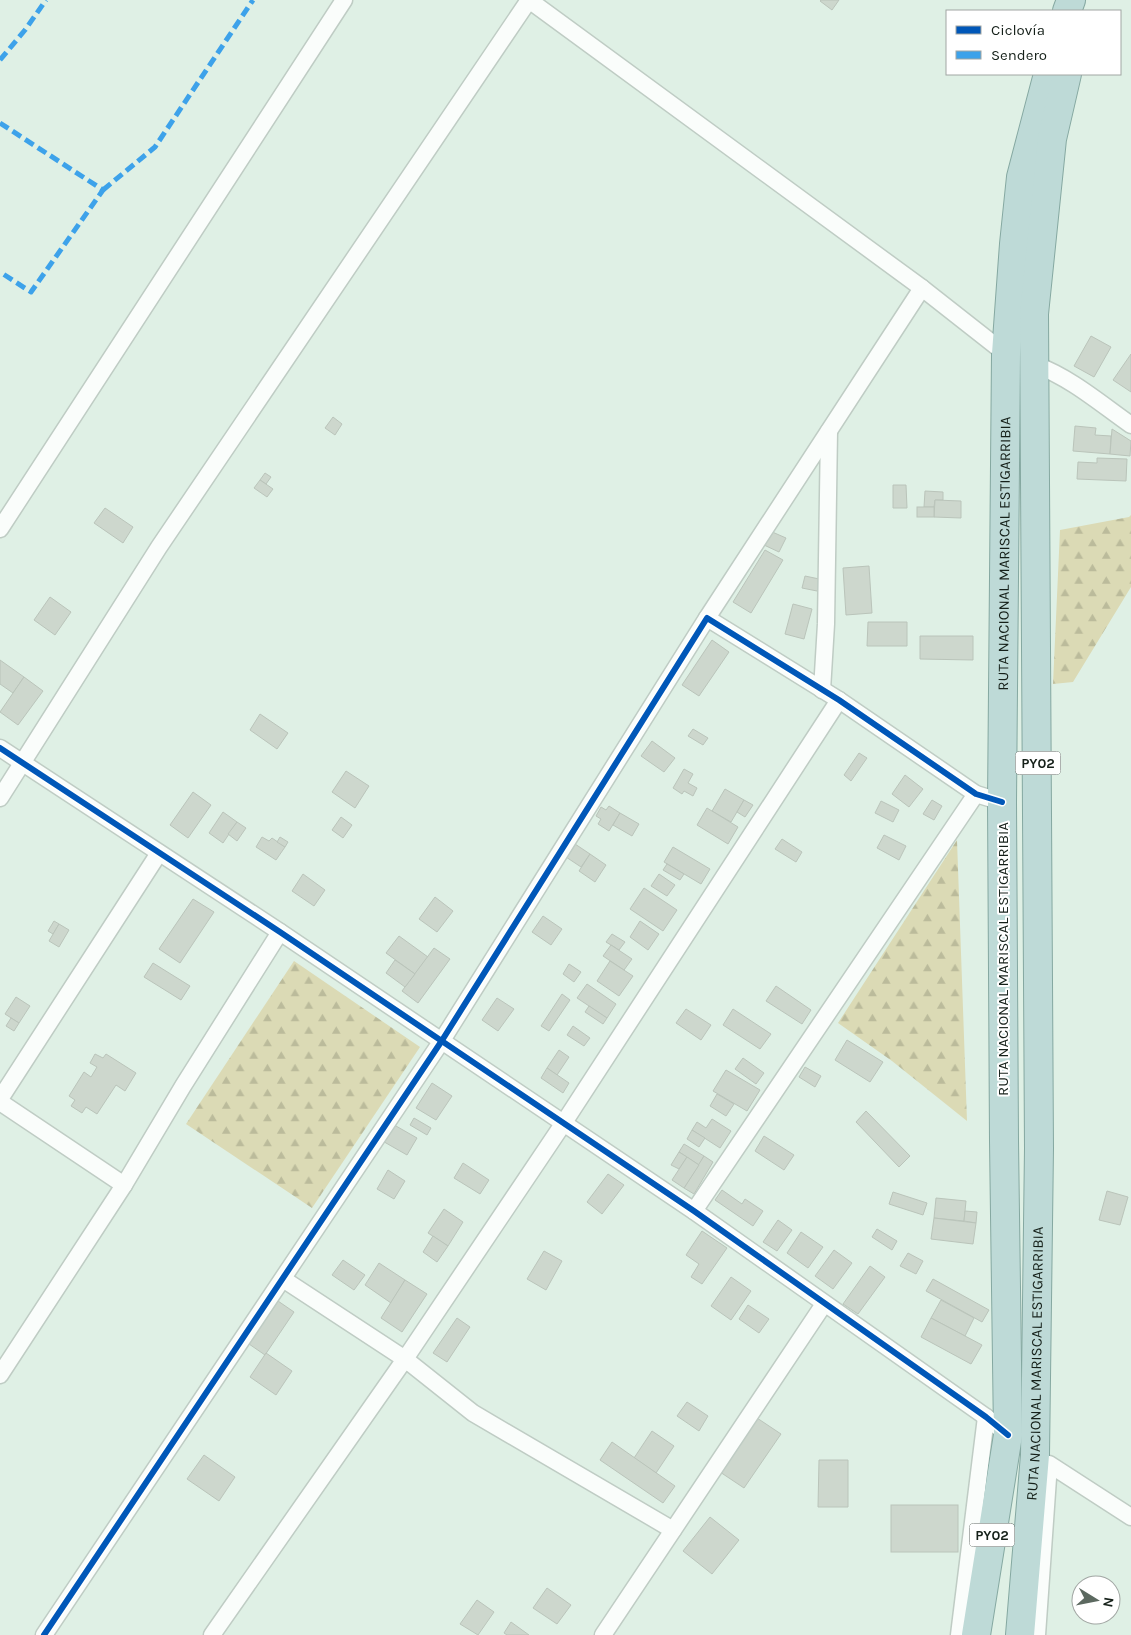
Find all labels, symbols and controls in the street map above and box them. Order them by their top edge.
legend [946,10,1121,75]
text: Ciclovía [991,21,1045,39]
text: Sendero [991,46,1047,64]
street label: RUTA NACIONAL MARISCAL ESTIGARRIBIA [994,416,1014,691]
road number: PY02 [1016,751,1060,774]
street label: RUTA NACIONAL MARISCAL ESTIGARRIBIA [994,822,1012,1096]
street label: RUTA NACIONAL MARISCAL ESTIGARRIBIA [1022,1226,1047,1501]
road number: PY02 [970,1524,1014,1546]
north arrow [1071,1575,1121,1625]
text: N [1099,1596,1118,1609]

